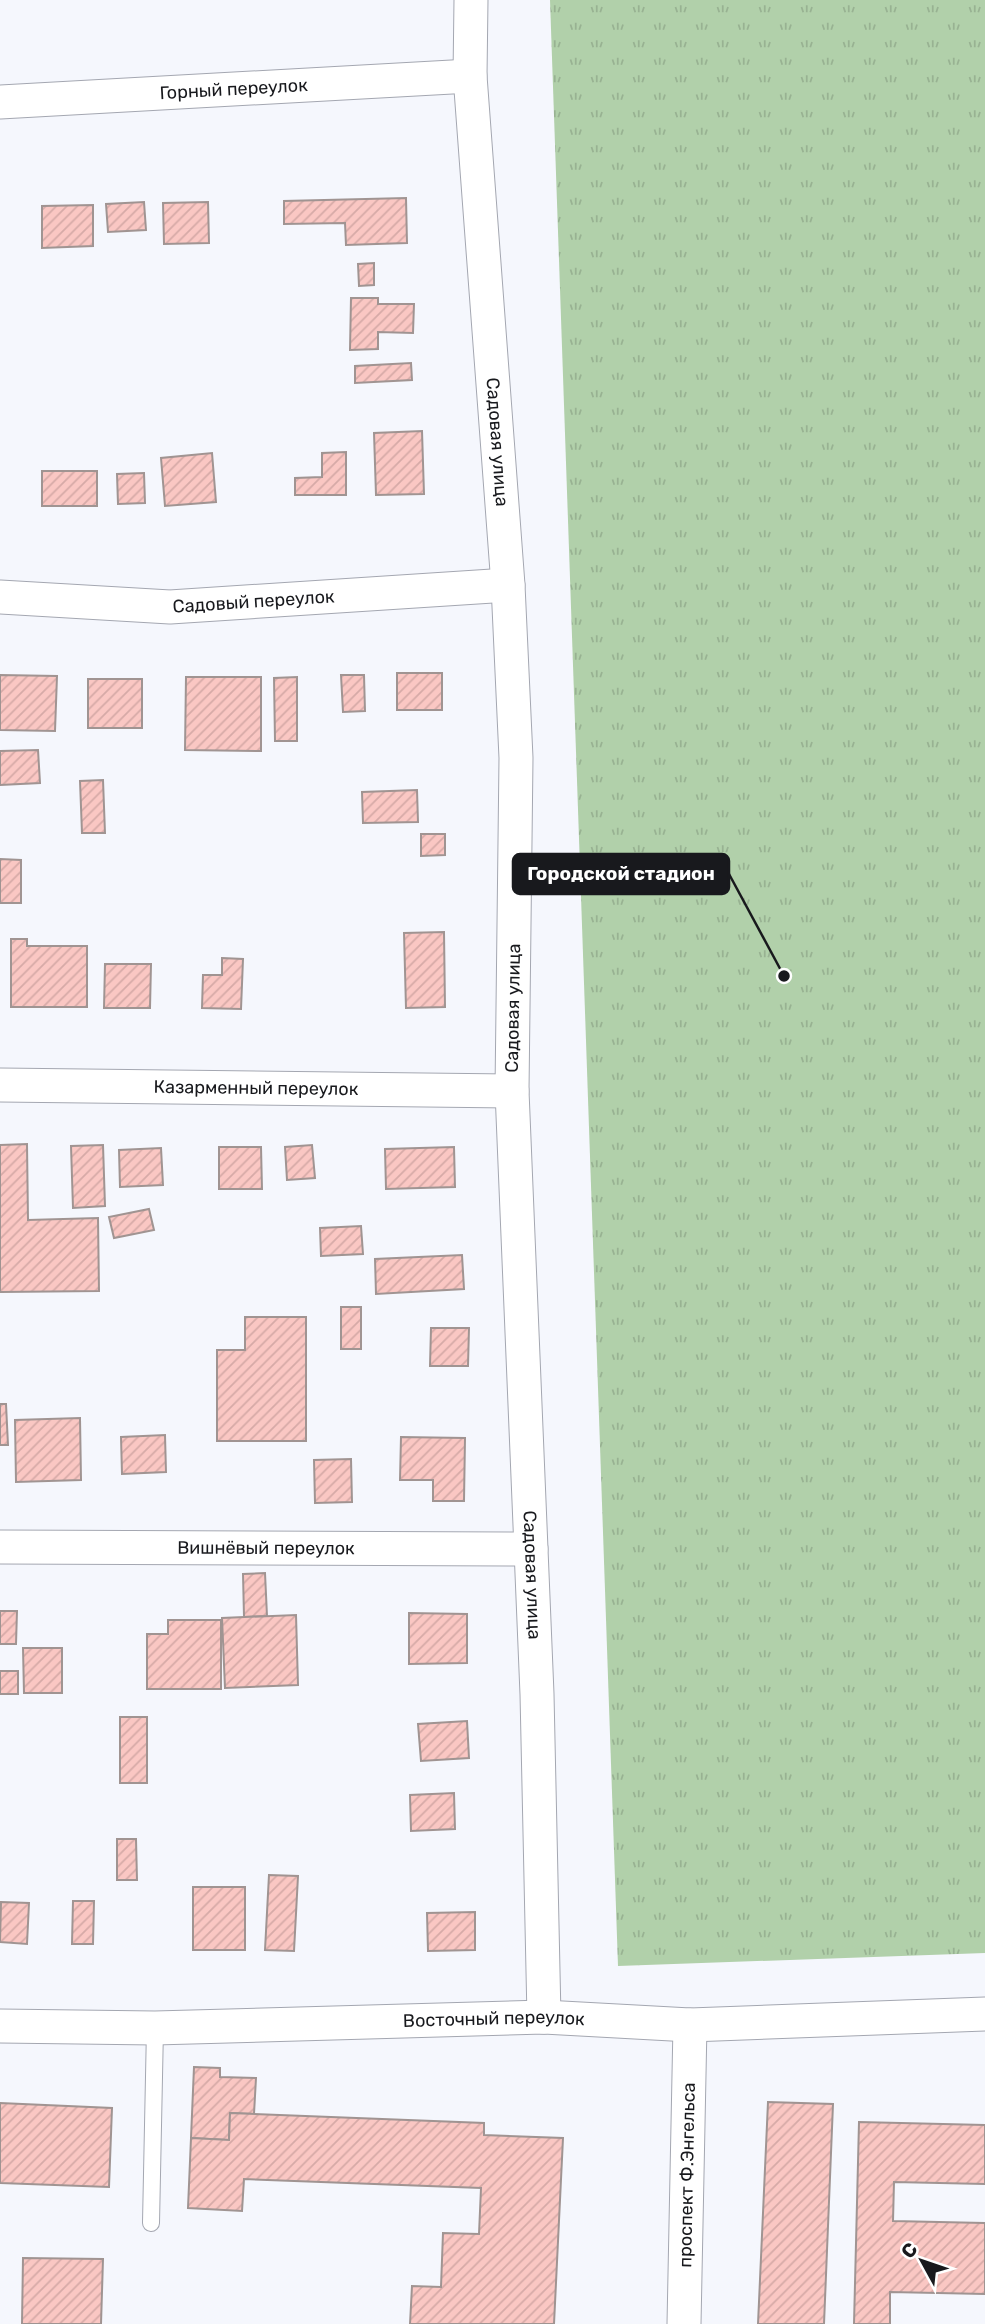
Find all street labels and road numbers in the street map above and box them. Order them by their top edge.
street label: Горный переулок [159,74,309,104]
street label: Садовая улица [482,377,513,507]
street label: Садовый переулок [172,585,336,618]
street label: Садовая улица [501,943,525,1073]
street label: Казарменный переулок [153,1076,359,1100]
street label: Садовая улица [518,1510,546,1640]
street label: Вишнёвый переулок [177,1537,355,1559]
street label: Восточный переулок [403,2006,586,2032]
street label: проспект Ф.Энгельса [674,2082,700,2268]

